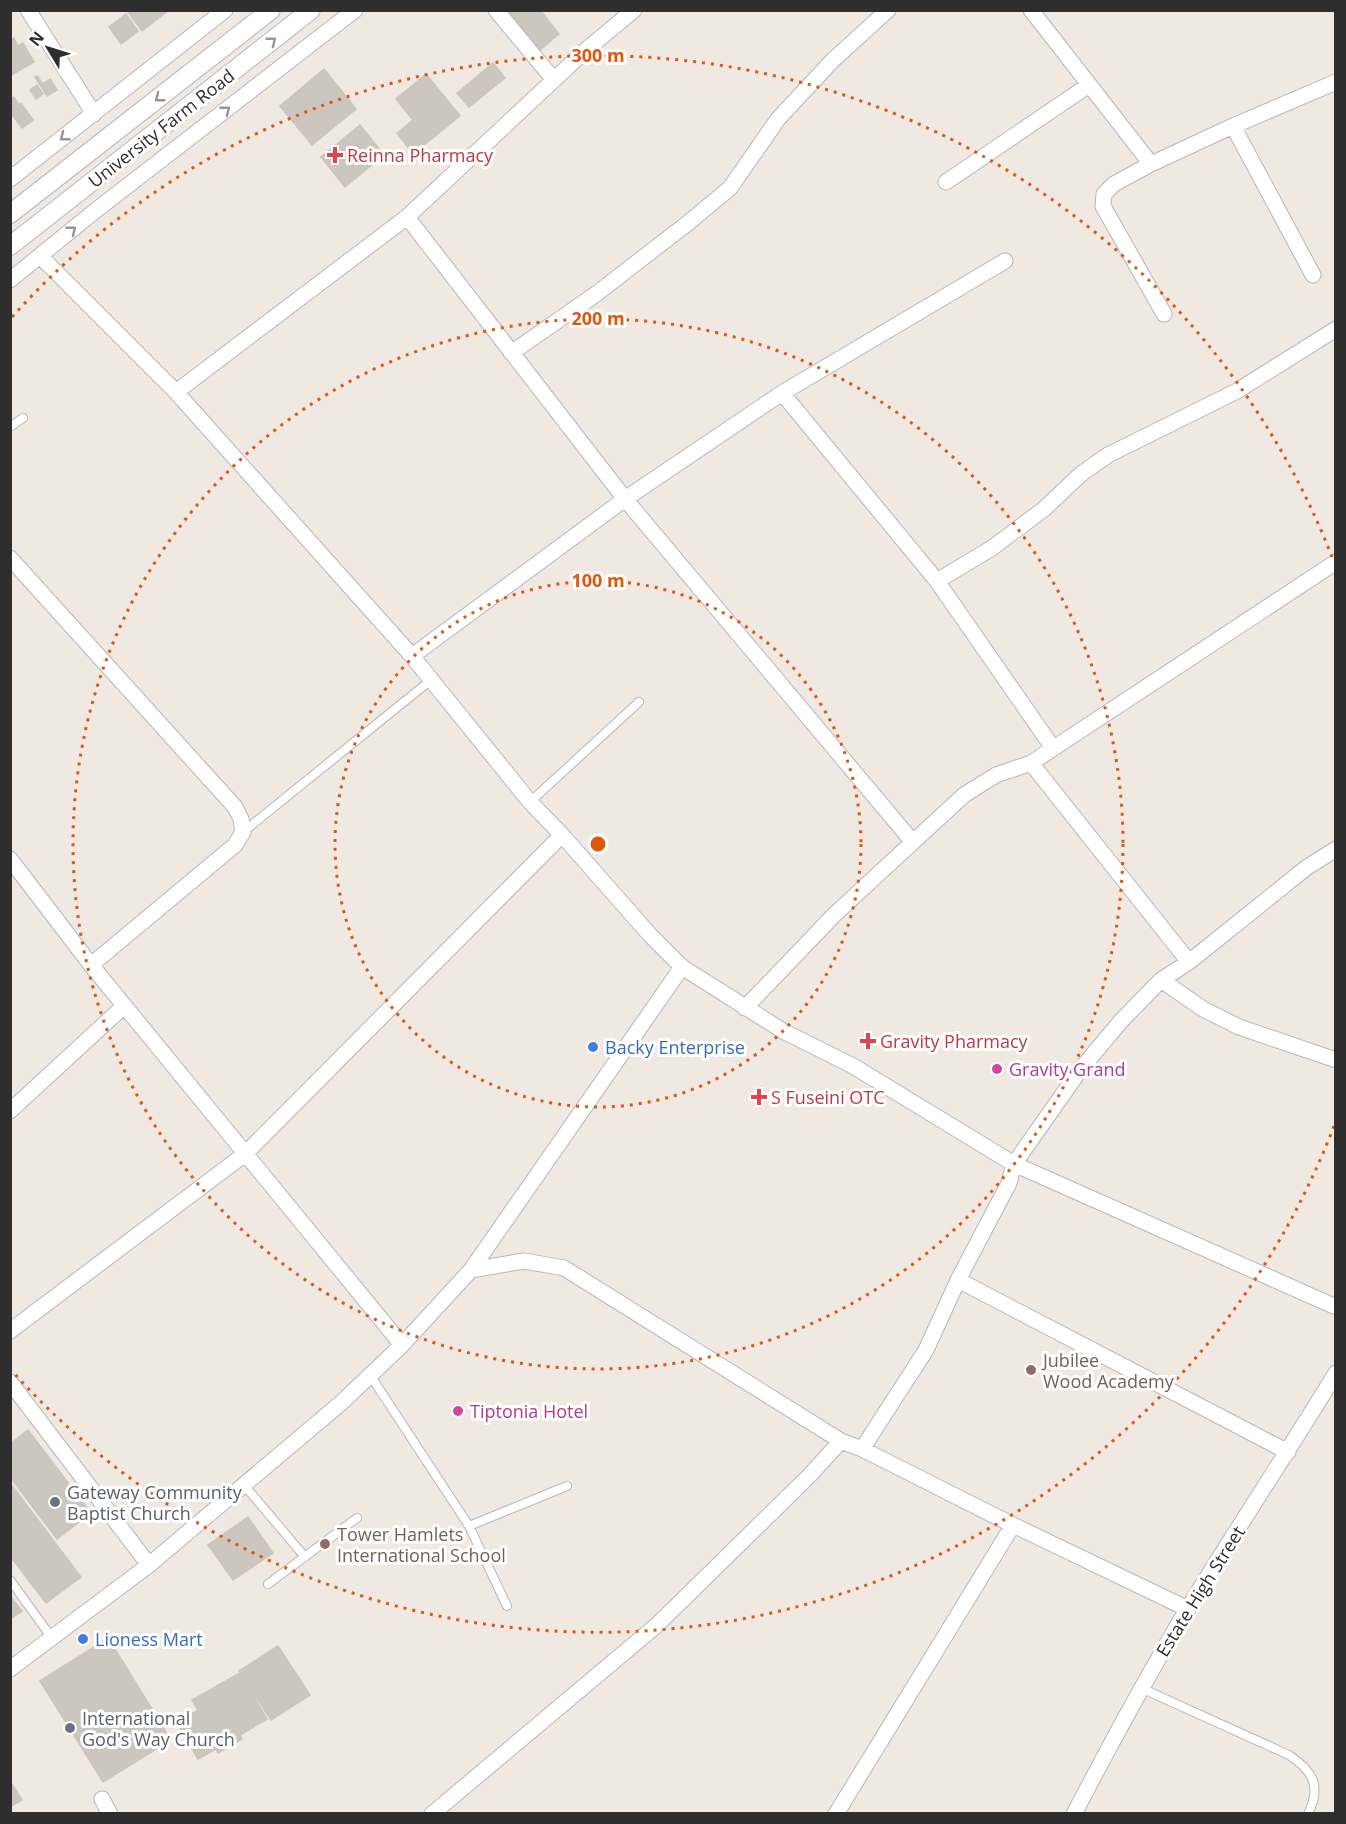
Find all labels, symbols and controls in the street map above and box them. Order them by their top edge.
north arrow [18,18,78,78]
text: N [24,27,49,51]
one-way arrow [265,38,276,49]
text: 300 m [571,43,625,67]
street label: University Farm Road [83,63,239,193]
one-way arrow [154,91,165,102]
one-way arrow [220,107,231,118]
one-way arrow [59,130,70,141]
place label: Reinna Pharmacy [347,143,494,167]
marker: Reinna Pharmacy [328,148,342,162]
one-way arrow [66,226,77,237]
text: 200 m [571,306,625,330]
text: 100 m [571,568,625,592]
centre of rings [588,834,608,854]
place label: Gravity Pharmacy [880,1029,1029,1053]
marker: Gravity Pharmacy [861,1034,875,1048]
place label: Backy Enterprise [605,1035,745,1059]
marker: Backy Enterprise [586,1040,600,1054]
place label: Gravity Grand [1009,1057,1126,1081]
marker: Gravity Grand [990,1062,1004,1076]
place label: S Fuseini OTC [771,1085,885,1109]
marker: S Fuseini OTC [752,1090,766,1104]
place label: Jubilee Wood Academy [1041,1348,1175,1393]
marker: Jubilee Wood Academy [1024,1363,1038,1377]
place label: Tiptonia Hotel [470,1399,588,1423]
marker: Tiptonia Hotel [451,1404,465,1418]
place label: Gateway Community Baptist Church [67,1480,243,1525]
marker: Gateway Community Baptist Church [48,1495,62,1509]
street label: Estate High Street [1150,1521,1250,1661]
place label: Tower Hamlets International School [337,1522,506,1567]
marker: Tower Hamlets International School [318,1537,332,1551]
place label: Lioness Mart [95,1627,203,1651]
marker: Lioness Mart [76,1632,90,1646]
place label: International God's Way Church [82,1706,235,1751]
marker: International God's Way Church [63,1721,77,1735]

